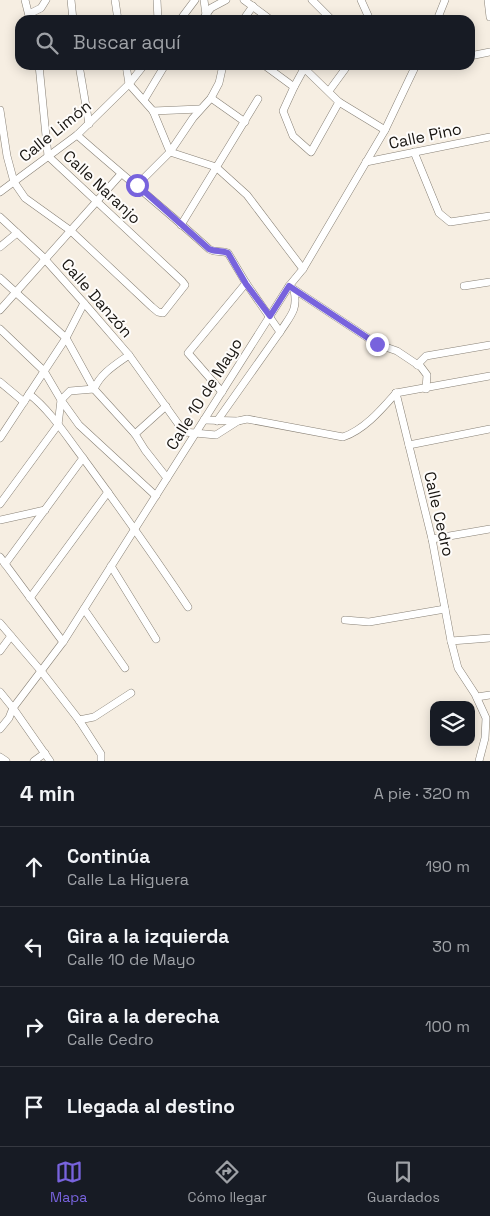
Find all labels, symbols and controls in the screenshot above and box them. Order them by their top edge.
search box [15,15,475,70]
icon: search [33,29,61,57]
text: Buscar aquí [73,30,181,55]
street label: Calle Limón [15,95,95,167]
street label: Calle Pino [387,118,463,154]
street label: Calle Naranjo [59,145,145,229]
route start [126,174,149,197]
street label: Calle Danzón [57,254,137,342]
route end [366,333,389,356]
street label: Calle 10 de Mayo [161,334,247,454]
street label: Calle Cedro [419,469,459,559]
map controls [430,701,475,746]
button: layers [430,701,475,746]
text: 4 min [20,780,75,807]
text: A pie · 320 m [374,783,470,804]
text: Continúa [67,844,150,869]
icon: ahead [20,853,48,881]
text: 190 m [425,856,470,877]
text: Calle La Higuera [67,869,189,890]
text: Gira a la izquierda [67,924,229,949]
icon: left [20,933,48,961]
text: 30 m [432,936,470,957]
text: Calle 10 de Mayo [67,949,195,970]
text: Gira a la derecha [67,1004,219,1029]
icon: right [20,1013,48,1041]
text: 100 m [425,1016,470,1037]
text: Calle Cedro [67,1029,154,1050]
icon: arrive [20,1093,48,1121]
text: Llegada al destino [67,1094,235,1119]
tab: Mapa [50,1158,87,1206]
tab: Cómo llegar [187,1158,267,1206]
tab: Guardados [367,1158,440,1206]

